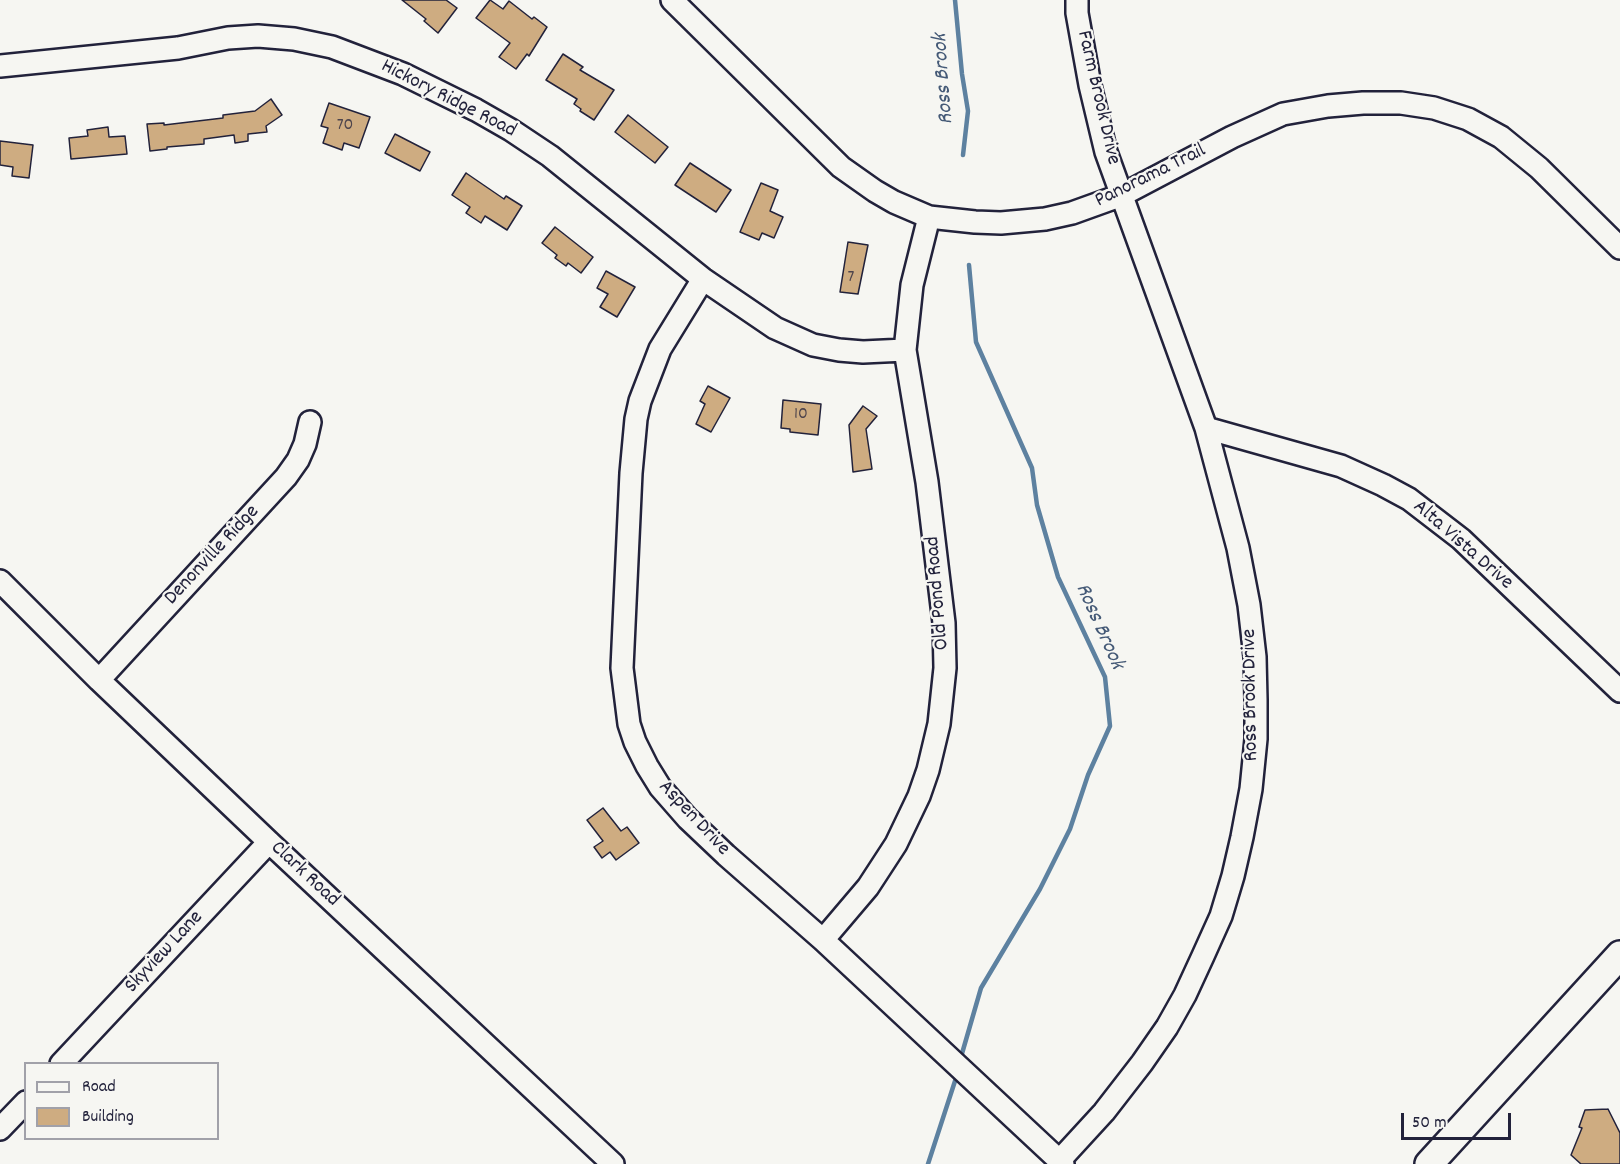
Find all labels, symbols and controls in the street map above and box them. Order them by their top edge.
street label: Farm Brook Drive [1069,29,1125,167]
water label: Ross Brook [929,33,961,125]
street label: Hickory Ridge Road [376,55,520,145]
house number: 70 [337,116,353,138]
street label: Panorama Trail [1092,139,1210,215]
house number: 7 [848,268,854,290]
house number: 10 [794,405,808,427]
street label: Alta Vista Drive [1407,496,1517,596]
street label: Denonville Ridge [160,501,266,611]
street label: Old Pond Road [921,535,957,651]
water label: Ross Brook [1067,580,1129,674]
street label: Ross Brook Drive [1238,629,1266,761]
street label: Aspen Drive [652,776,734,862]
street label: Clark Road [264,837,344,913]
street label: Skyview Lane [120,906,210,1000]
legend [24,1062,219,1140]
text: Road [82,1075,116,1100]
scale bar [1404,1101,1514,1139]
text: Building [82,1105,134,1130]
text: 50 m [1412,1111,1447,1136]

